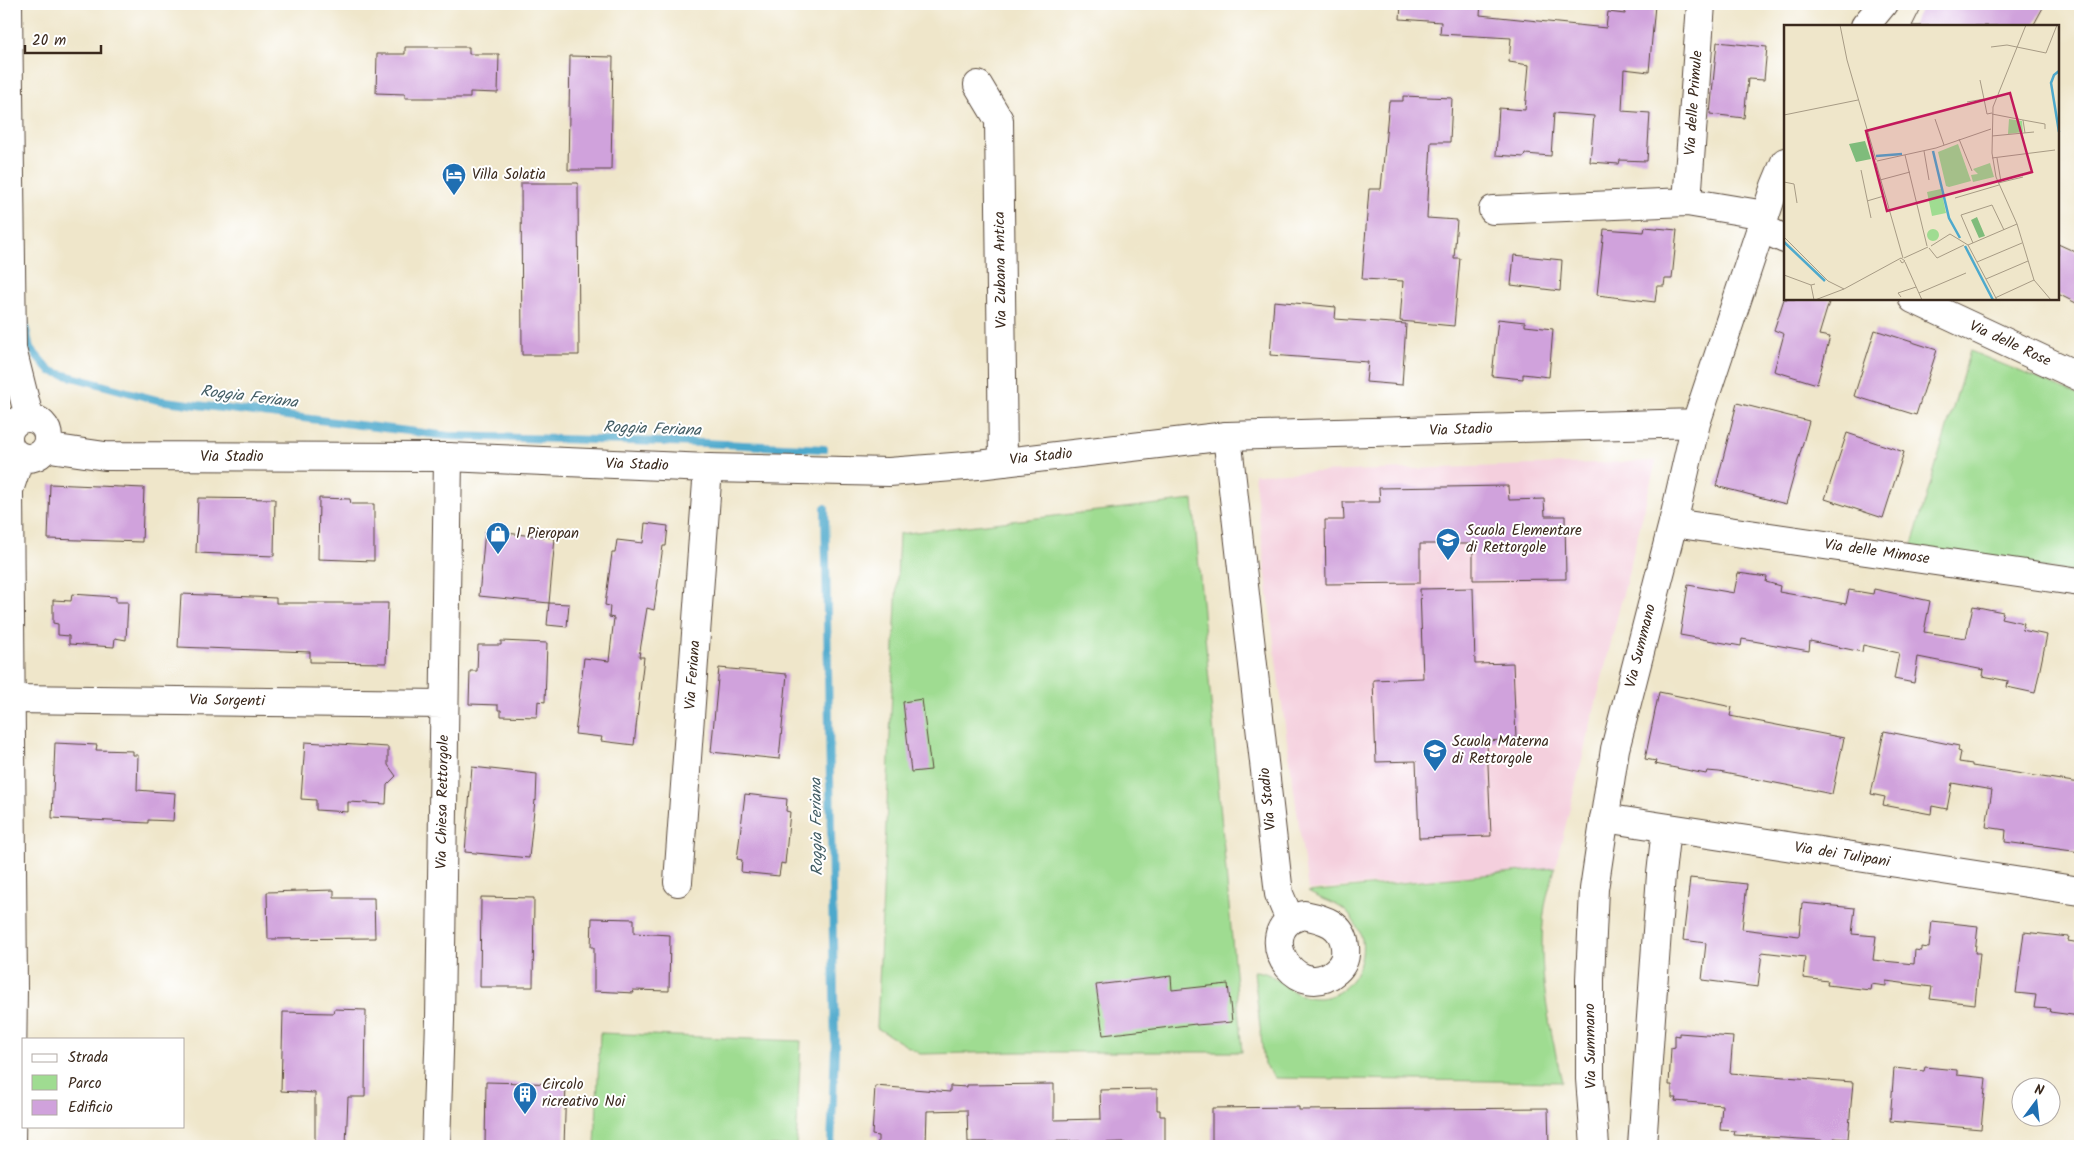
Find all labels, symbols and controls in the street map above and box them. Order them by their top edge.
scale bar [25,22,101,54]
inset map [1784,25,2059,300]
text: 20 m [32,29,66,53]
street label: Via delle Primule [1678,49,1710,156]
hotel icon: Villa Solatia [441,162,467,196]
place label: Villa Solatia [472,163,546,187]
street label: Via Zubana Antica [988,211,1014,329]
street label: Via delle Rose [1965,315,2055,373]
water label: Roggia Feriana [199,379,301,416]
water label: Roggia Feriana [603,415,703,443]
street label: Via Stadio [1429,417,1493,443]
street label: Via Stadio [1008,442,1074,472]
street label: Via Stadio [200,445,264,469]
street label: Via Stadio [605,452,669,478]
place label: Scuola Elementare di Rettorgole [1466,519,1582,560]
shop icon: I Pieropan [485,521,511,555]
place label: I Pieropan [516,522,579,546]
school or university icon: Scuola Elementare di Rettorgole [1435,527,1461,561]
street label: Via delle Mimose [1823,533,1932,571]
street label: Via Summano [1619,601,1663,690]
street label: Via Feriana [679,639,707,711]
street label: Via Sorgenti [189,688,266,714]
place label: Scuola Materna di Rettorgole [1452,730,1549,771]
street label: Via Chiesa Rettorgole [430,734,456,870]
school or university icon: Scuola Materna di Rettorgole [1422,738,1448,772]
street label: Via Stadio [1253,766,1283,832]
water label: Roggia Feriana [804,776,830,876]
street label: Via dei Tulipani [1792,836,1893,875]
street label: Via Summano [1578,1003,1604,1089]
legend [22,1038,185,1128]
text: Strada [68,1046,108,1070]
text: Parco [68,1072,102,1096]
place label: Circolo ricreativo Noi [542,1073,626,1114]
north arrow [2012,1078,2062,1128]
text: N [2032,1079,2046,1102]
building icon: Circolo ricreativo Noi [512,1081,538,1115]
text: Edificio [68,1096,113,1120]

